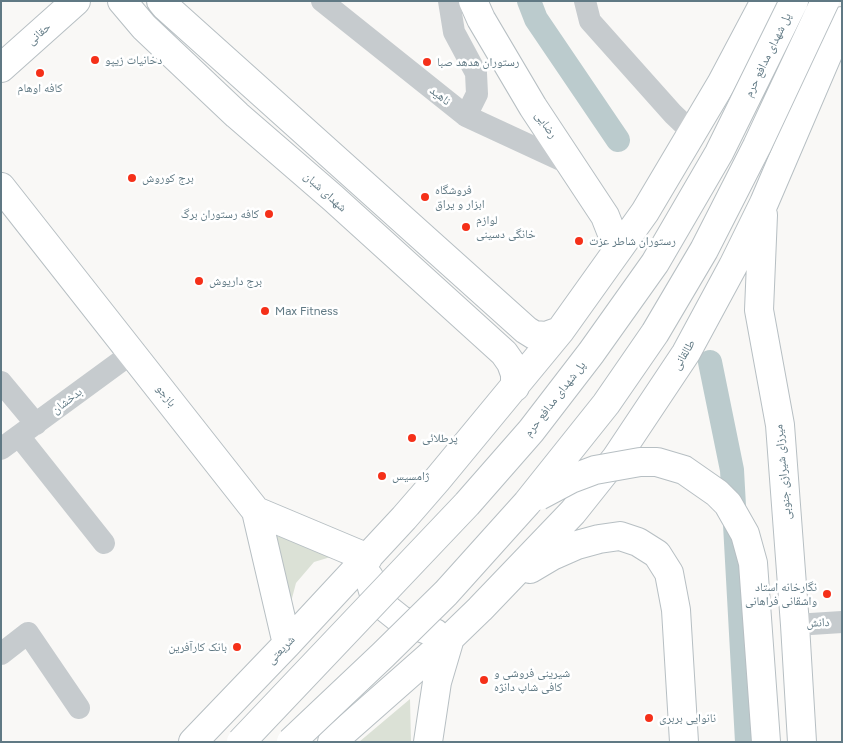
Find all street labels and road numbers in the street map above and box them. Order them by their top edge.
street label: پل شهدای مدافع حرم [741,11,795,99]
street label: حقانی [24,20,54,48]
street label: ناهید [427,83,453,109]
street label: رضایی [532,109,560,141]
street label: شهدای شبان [301,169,349,215]
street label: طالقانی [669,337,699,373]
street label: پل شهدای مدافع حرم [521,358,589,440]
street label: بازجو [153,382,179,410]
street label: بدخشان [49,385,85,417]
street label: میرزای شیرازی جنوبی [772,424,794,520]
street label: دانش [806,615,830,631]
street label: شریعتی [264,633,298,667]

